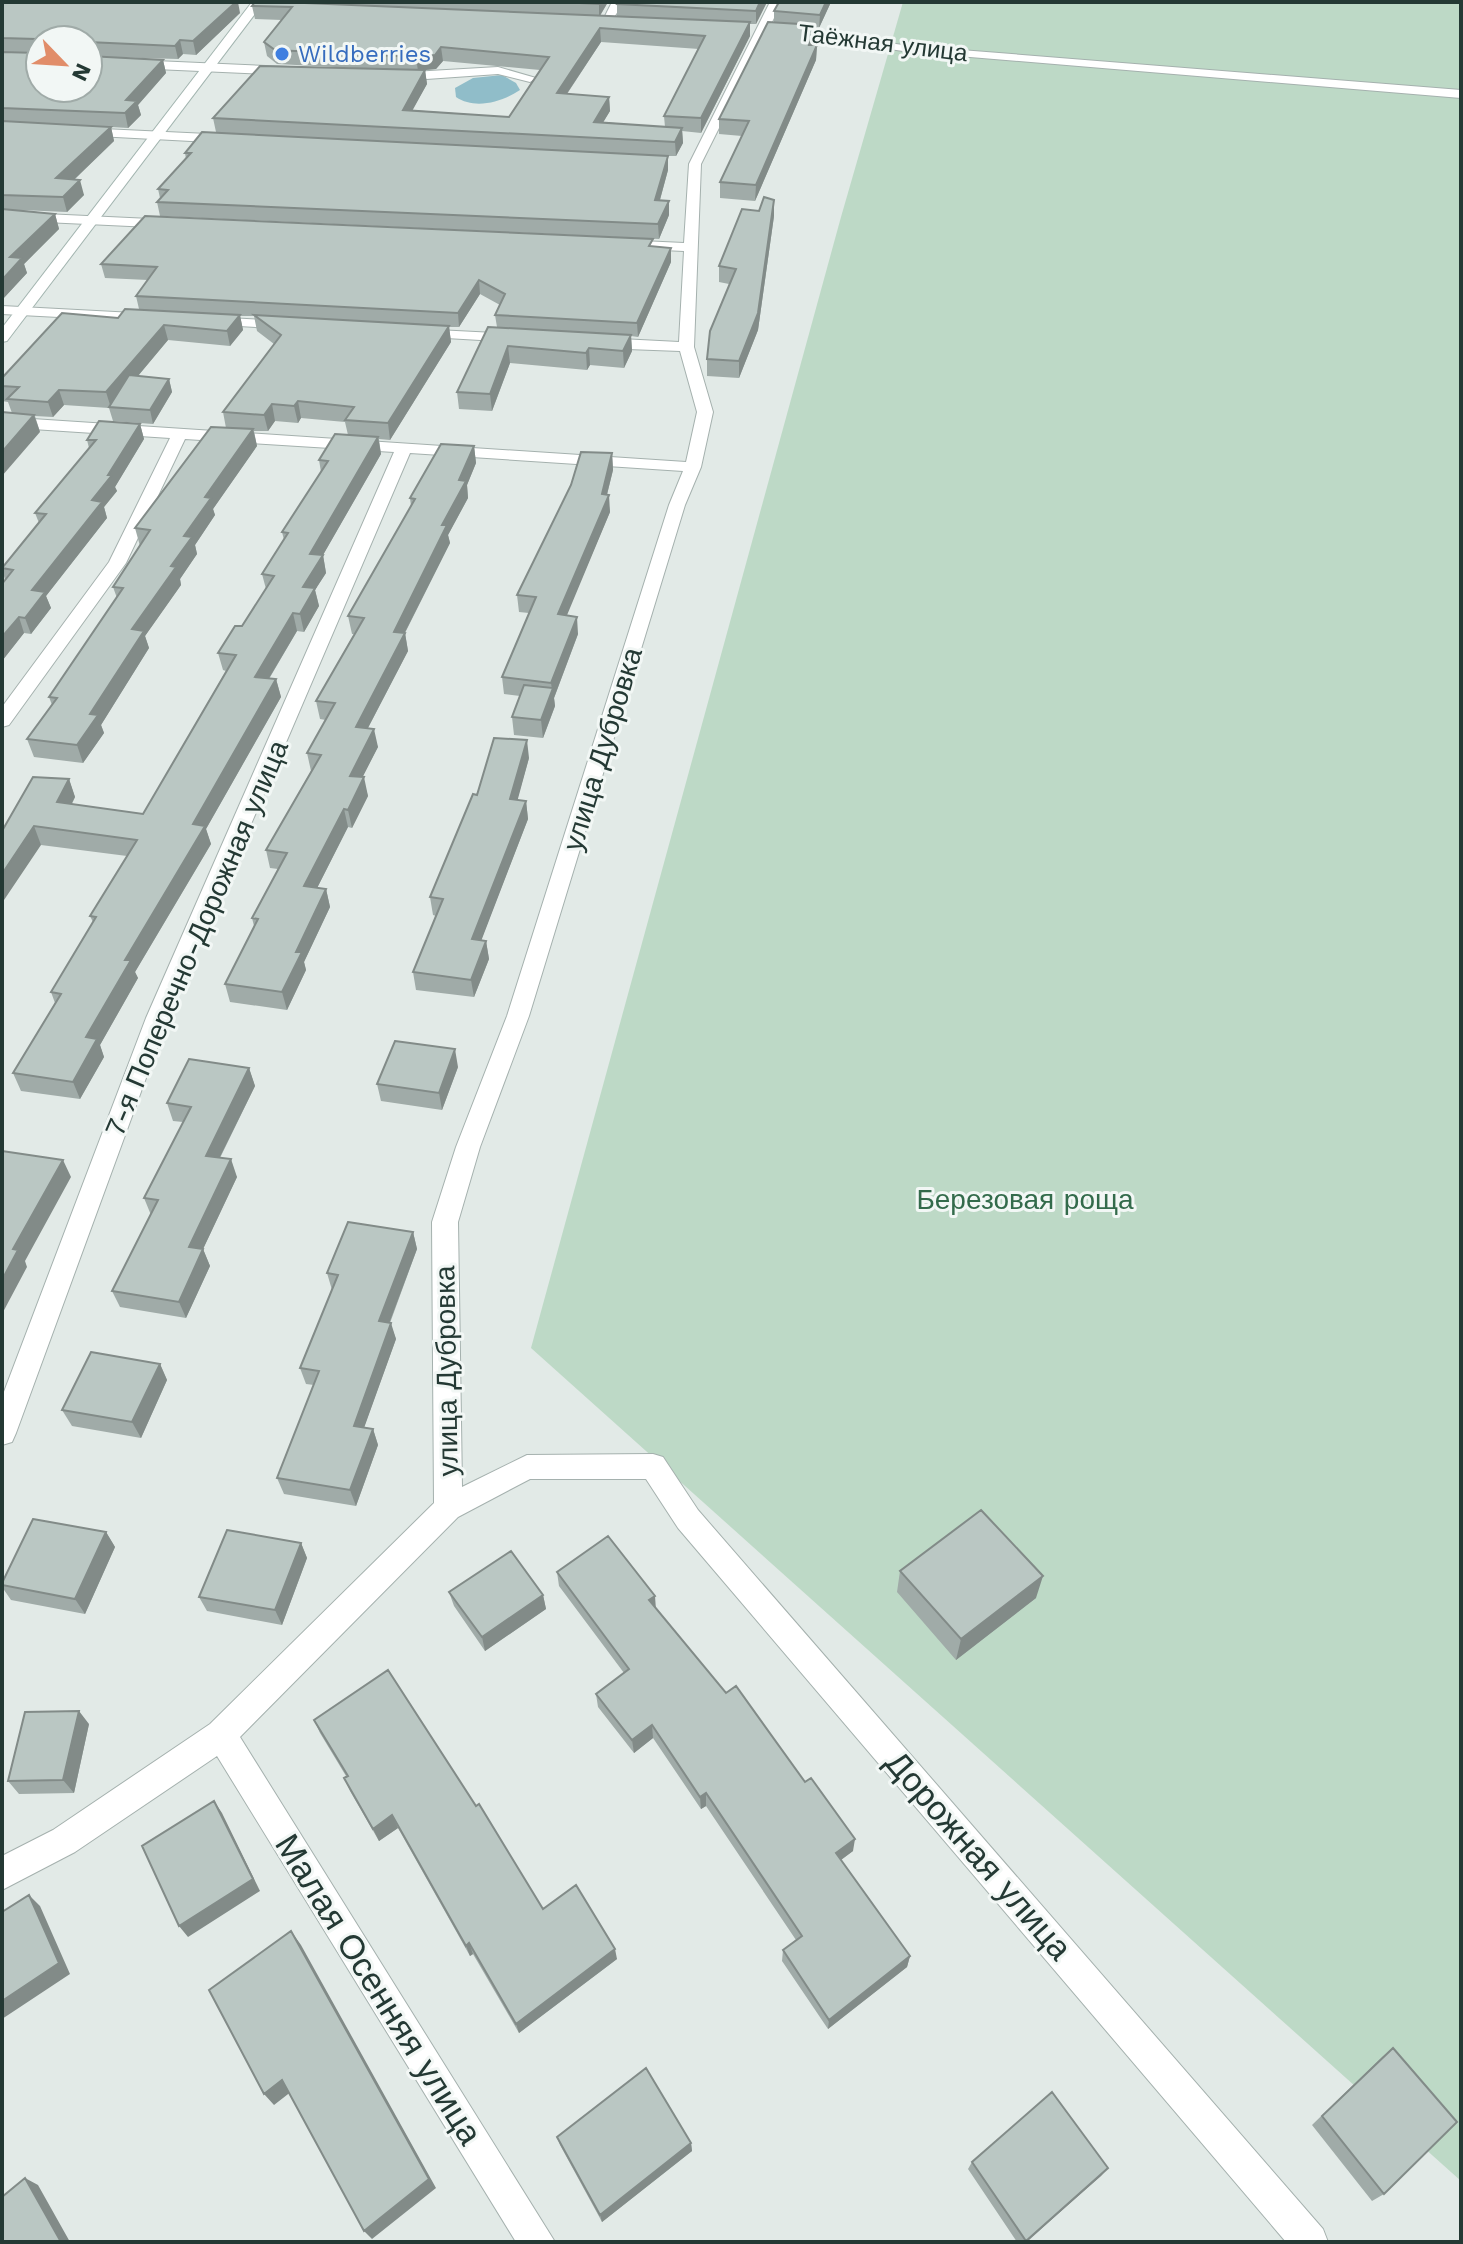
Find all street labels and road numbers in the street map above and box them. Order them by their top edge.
street label: Таёжная улица [797,19,970,67]
street label: улица Дубровка [556,643,649,855]
street label: 7-я Поперечно-Дорожная улица [98,735,295,1141]
street label: улица Дубровка [428,1265,465,1477]
street label: Дорожная улица [877,1742,1081,1968]
street label: Малая Осенняя улица [267,1827,491,2152]

